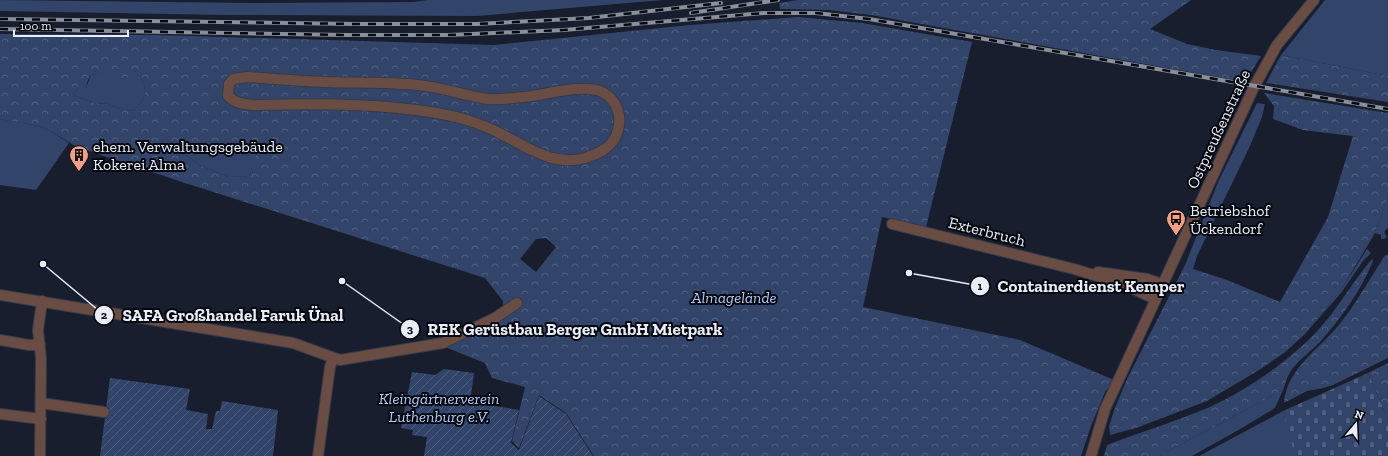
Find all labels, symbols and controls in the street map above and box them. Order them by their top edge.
scale bar [14,12,128,38]
text: 100 m [20,19,52,33]
street label: Ostpreußenstraße [1183,67,1254,192]
place label: ehem. Verwaltungsgebäude Kokerei Alma [93,137,283,174]
building icon: ehem. Verwaltungsgebäude Kokerei Alma [68,144,90,172]
place label: Betriebshof Ückendorf [1190,201,1272,238]
bus stop icon: Betriebshof Ückendorf [1165,208,1187,236]
street label: Exterbruch [947,213,1027,250]
callout: Containerdienst Kemper [970,271,1193,300]
text: Containerdienst Kemper [998,276,1185,296]
text: 1 [978,279,983,293]
park label: Almagelände [690,288,777,307]
callout: SAFA Großhandel Faruk Ünal [94,300,351,329]
text: SAFA Großhandel Faruk Ünal [122,305,344,325]
text: 2 [101,308,108,322]
callout: REK Gerüstbau Berger GmbH Mietpark [400,314,731,343]
text: REK Gerüstbau Berger GmbH Mietpark [428,319,723,339]
text: 3 [407,322,414,336]
park label: Kleingärtnerverein Luthenburg e.V. [379,389,499,426]
north arrow [1336,404,1376,444]
text: N [1353,408,1366,423]

